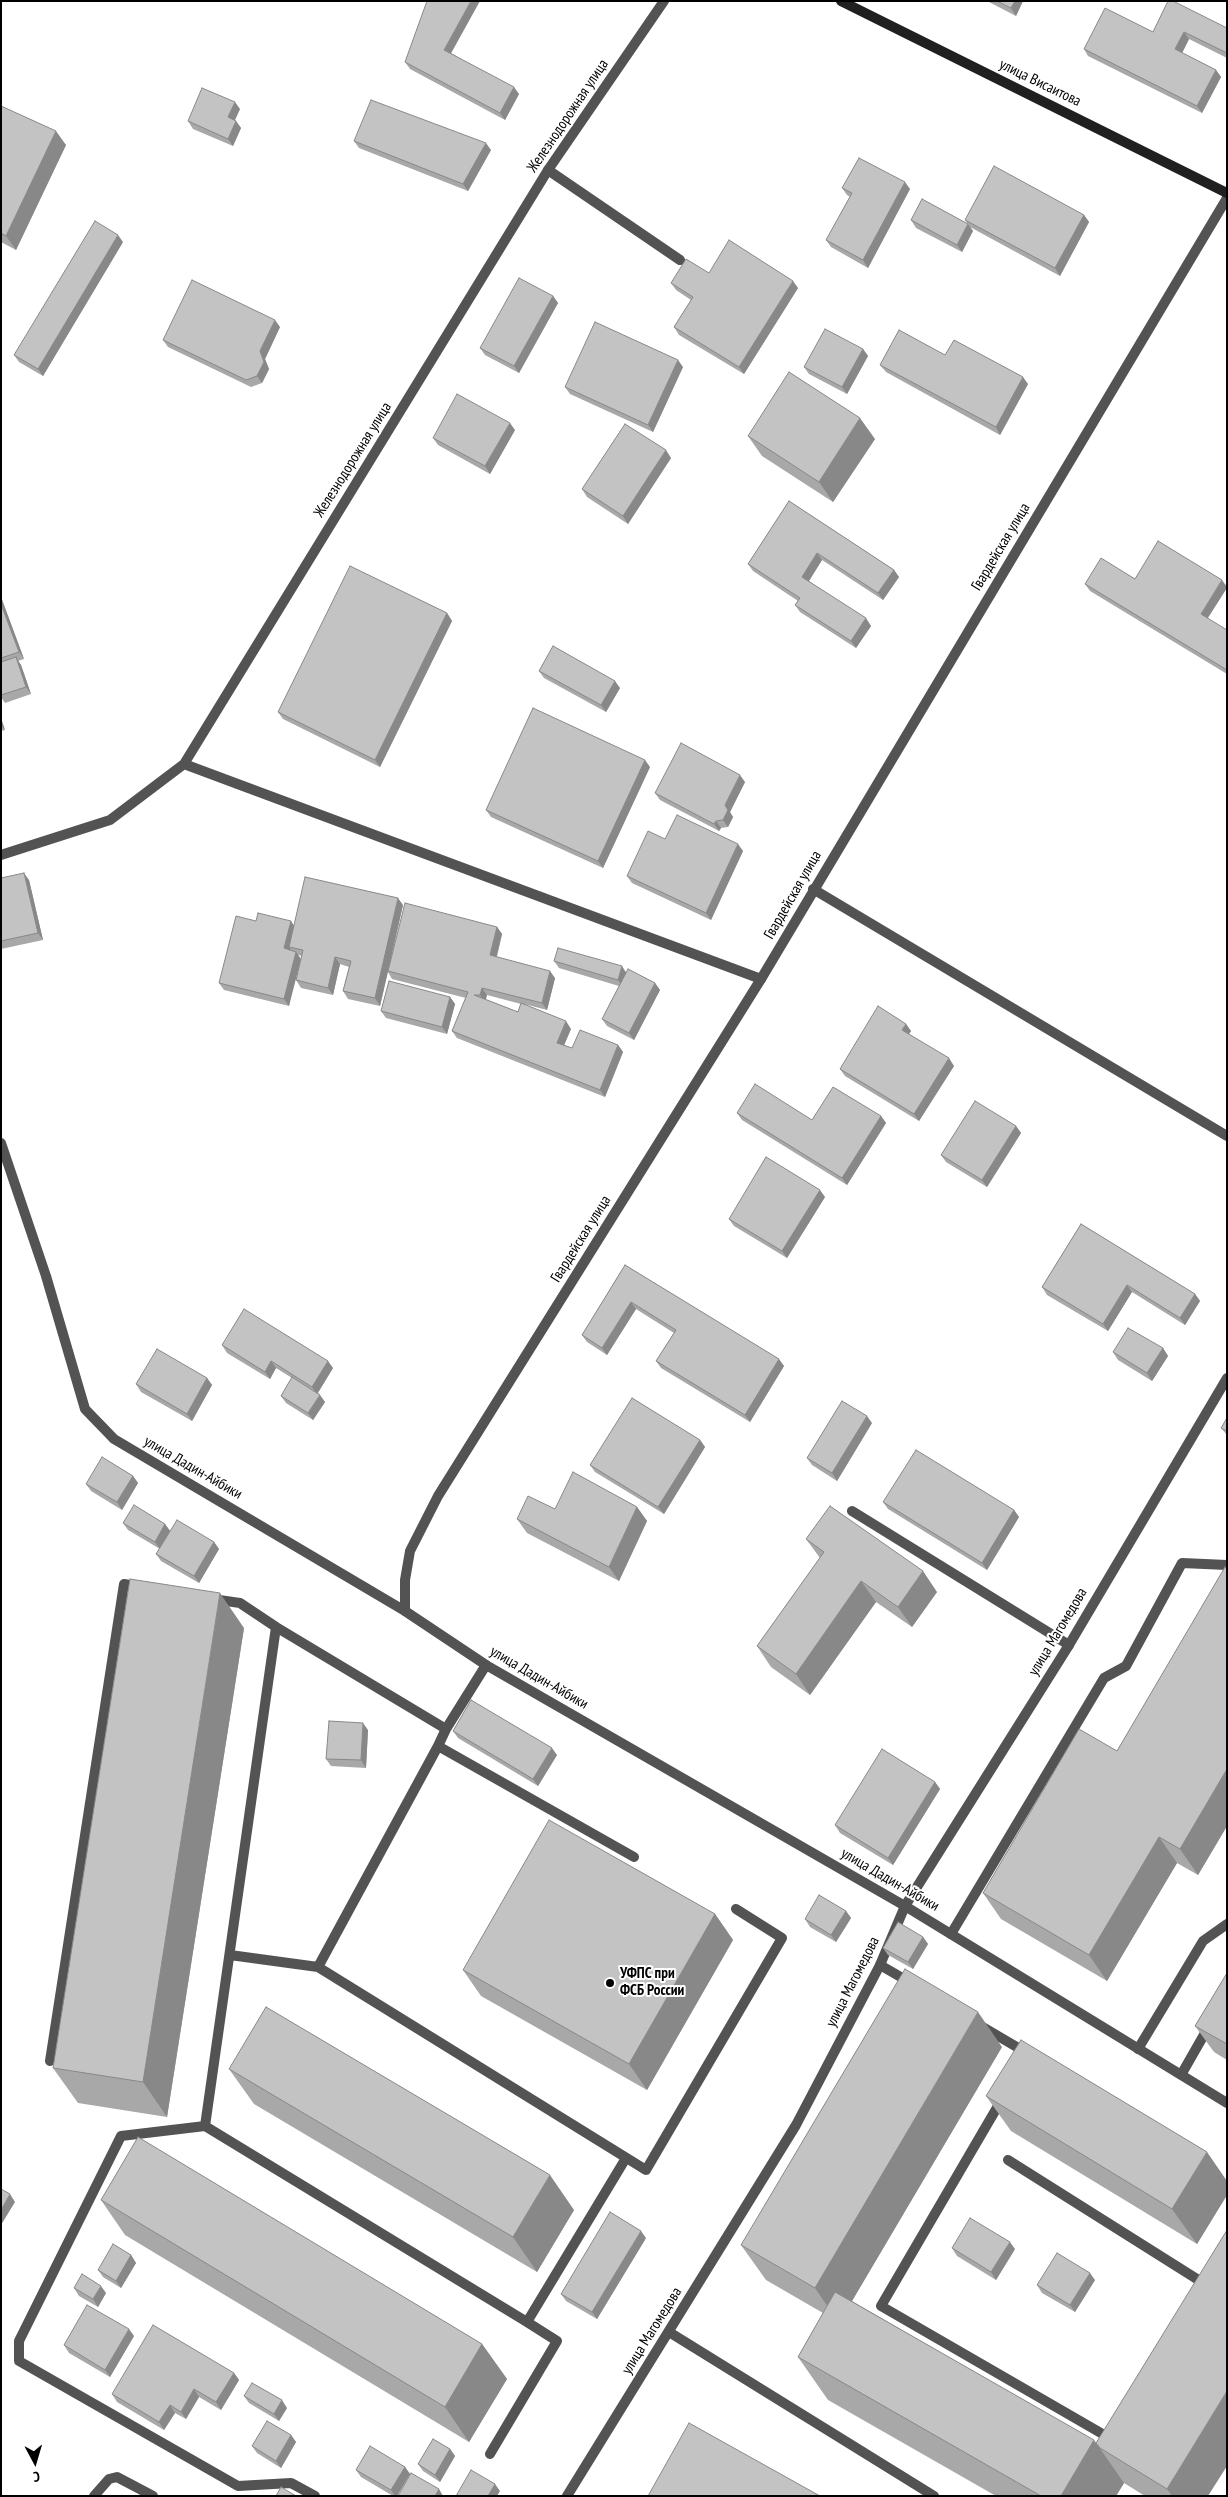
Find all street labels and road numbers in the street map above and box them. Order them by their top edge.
street label: улица Висаитова [996,55,1084,111]
street label: Железнодорожная улица [524,56,612,176]
street label: Железнодорожная улица [310,399,396,521]
street label: Гвардейская улица [968,500,1034,594]
street label: Гвардейская улица [760,848,826,942]
street label: Гвардейская улица [547,1192,615,1286]
street label: улица Дадин-Айбики [141,1433,245,1503]
street label: улица Магомедова [1025,1585,1091,1679]
street label: улица Дадин-Айбики [487,1643,591,1713]
street label: улица Дадин-Айбики [838,1845,942,1915]
street label: улица Магомедова [822,1934,884,2030]
street label: улица Магомедова [618,2284,686,2378]

